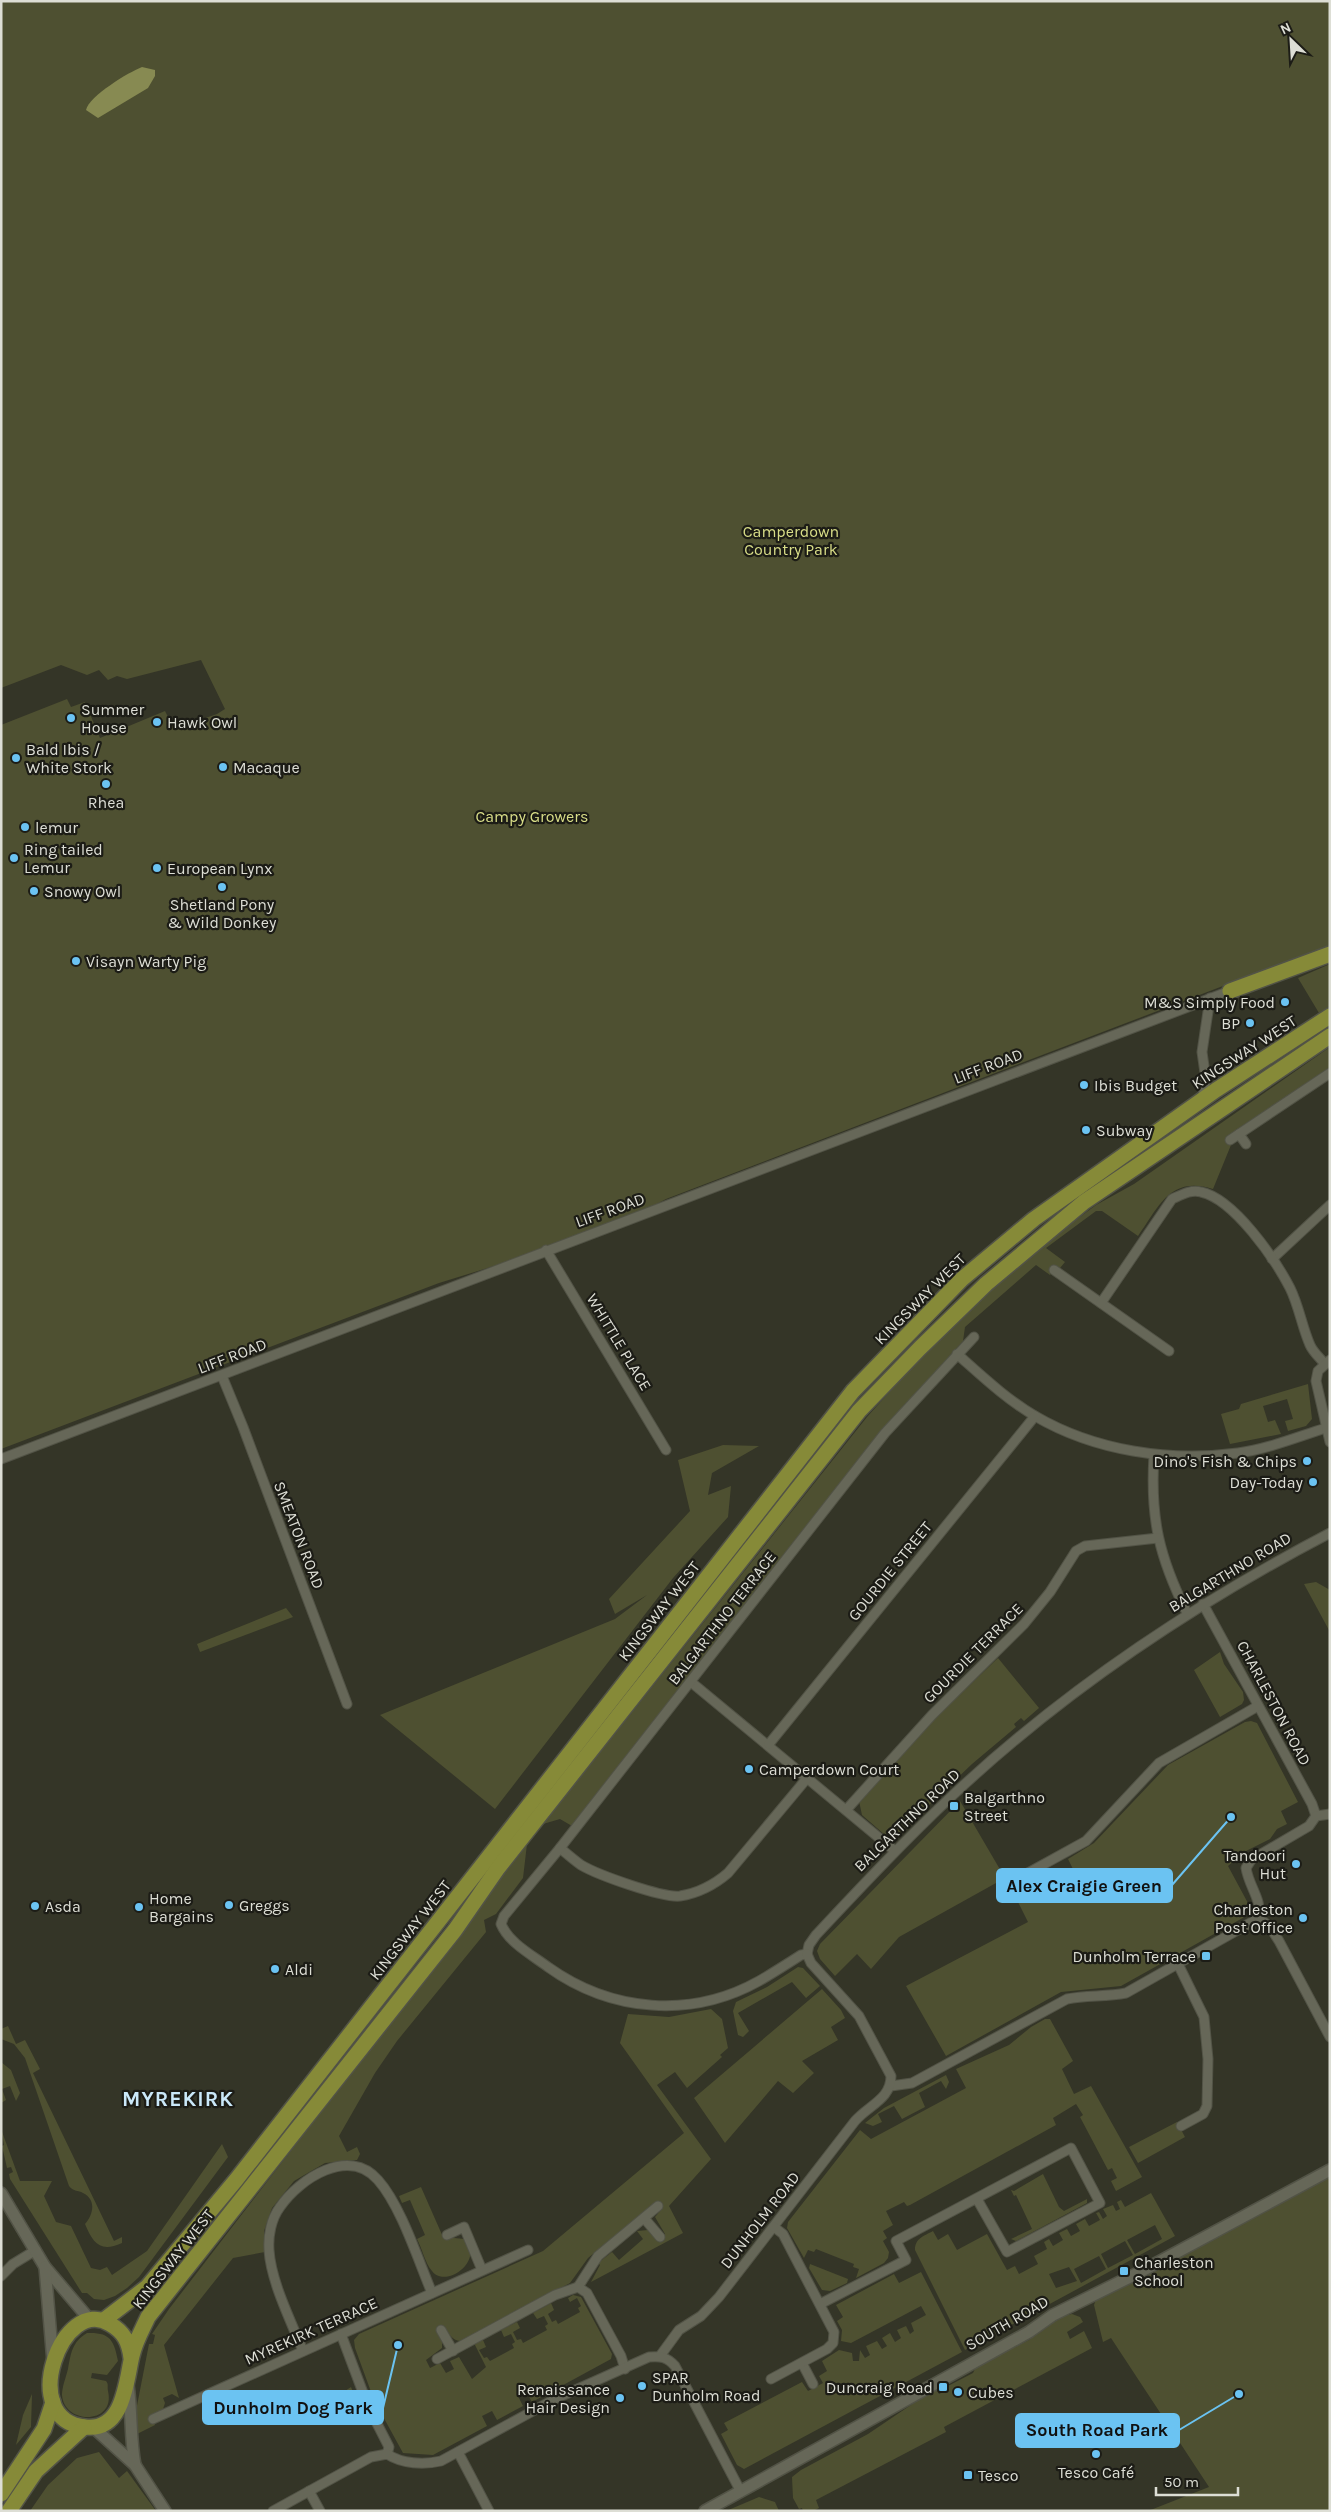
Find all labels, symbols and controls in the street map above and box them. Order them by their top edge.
north arrow [1266,15,1316,65]
text: N [1278,19,1294,38]
park label: Camperdown Country Park [743,522,839,559]
place label: Summer House [81,700,145,737]
marker: Summer House [65,712,77,724]
place label: Hawk Owl [167,713,237,732]
marker: Hawk Owl [151,716,163,728]
place label: Bald Ibis / White Stork [26,740,112,777]
marker: Bald Ibis / White Stork [10,752,22,764]
place label: Macaque [233,758,300,777]
marker: Macaque [217,761,229,773]
marker: Rhea [100,778,112,790]
place label: Rhea [88,793,124,812]
park label: Campy Growers [475,807,589,826]
place label: lemur [35,818,78,837]
marker: lemur [19,821,31,833]
place label: Ring tailed Lemur [24,840,103,877]
marker: Ring tailed Lemur [8,852,20,864]
place label: European Lynx [167,859,272,878]
marker: European Lynx [151,862,163,874]
marker: Shetland Pony & Wild Donkey [216,881,228,893]
place label: Snowy Owl [44,882,121,901]
marker: Snowy Owl [28,885,40,897]
place label: Shetland Pony & Wild Donkey [168,895,277,932]
place label: Visayn Warty Pig [86,952,206,971]
marker: Visayn Warty Pig [70,955,82,967]
place label: M&S Simply Food [1144,993,1275,1012]
marker: M&S Simply Food [1279,996,1291,1008]
street label: KINGSWAY WEST [1188,1011,1300,1093]
place label: BP [1221,1014,1240,1033]
marker: BP [1244,1017,1256,1029]
street label: LIFF ROAD [951,1044,1025,1088]
place label: Ibis Budget [1094,1076,1177,1095]
marker: Ibis Budget [1078,1079,1090,1091]
place label: Subway [1096,1121,1153,1140]
marker: Subway [1080,1124,1092,1136]
street label: LIFF ROAD [573,1189,647,1231]
street label: KINGSWAY WEST [870,1249,970,1349]
street label: WHITTLE PLACE [583,1290,655,1394]
street label: LIFF ROAD [195,1334,269,1378]
place label: Dino's Fish & Chips [1153,1452,1297,1471]
marker: Dino's Fish & Chips [1301,1455,1313,1467]
place label: Day-Today [1229,1473,1304,1492]
marker: Day-Today [1307,1476,1319,1488]
street label: SMEATON ROAD [270,1479,328,1591]
street label: GOURDIE STREET [844,1518,936,1624]
street label: BALGARTHNO ROAD [1165,1528,1295,1616]
street label: BALGARTHNO TERRACE [664,1547,780,1689]
street label: KINGSWAY WEST [614,1557,704,1665]
street label: GOURDIE TERRACE [919,1599,1027,1707]
street label: CHARLESTON ROAD [1233,1637,1315,1769]
place label: Camperdown Court [759,1760,899,1779]
marker: Camperdown Court [743,1763,755,1775]
street label: BALGARTHNO ROAD [850,1765,964,1875]
place label: Balgarthno Street [964,1788,1045,1825]
marker: Balgarthno Street [948,1800,960,1812]
place label: Tandoori Hut [1223,1846,1286,1883]
marker: Tandoori Hut [1290,1858,1302,1870]
callout: Alex Craigie Green [997,1869,1172,1902]
text: Alex Craigie Green [1006,1875,1162,1897]
street label: KINGSWAY WEST [365,1876,455,1984]
place label: Home Bargains [149,1889,214,1926]
place label: Greggs [239,1896,290,1915]
place label: Asda [45,1897,81,1916]
marker: Greggs [223,1899,235,1911]
marker: Asda [29,1900,41,1912]
place label: Charleston Post Office [1213,1900,1293,1937]
marker: Home Bargains [133,1901,145,1913]
marker: Charleston Post Office [1297,1912,1309,1924]
place label: Dunholm Terrace [1073,1947,1196,1966]
marker: Dunholm Terrace [1200,1950,1212,1962]
place label: Aldi [285,1960,313,1979]
marker: Aldi [269,1963,281,1975]
district label: MYREKIRK [122,2087,234,2111]
street label: DUNHOLM ROAD [716,2168,804,2272]
street label: KINGSWAY WEST [128,2205,218,2313]
place label: Charleston School [1134,2253,1214,2290]
marker: Charleston School [1118,2265,1130,2277]
street label: SOUTH ROAD [962,2292,1052,2354]
street label: MYREKIRK TERRACE [242,2293,380,2369]
place label: SPAR Dunholm Road [652,2368,760,2405]
place label: Duncraig Road [826,2378,933,2397]
place label: Renaissance Hair Design [517,2380,610,2417]
marker: SPAR Dunholm Road [636,2380,648,2392]
marker: Duncraig Road [937,2381,949,2393]
place label: Cubes [968,2383,1014,2402]
marker: Cubes [952,2386,964,2398]
callout: Dunholm Dog Park [203,2391,383,2424]
marker: Renaissance Hair Design [614,2392,626,2404]
text: Dunholm Dog Park [213,2397,373,2419]
callout: South Road Park [1016,2414,1179,2447]
text: South Road Park [1026,2419,1169,2441]
marker: Tesco Café [1090,2448,1102,2460]
place label: Tesco Café [1058,2463,1134,2482]
scale bar [1156,2464,1238,2496]
place label: Tesco [978,2466,1018,2485]
marker: Tesco [962,2469,974,2481]
text: 50 m [1164,2473,1199,2491]

